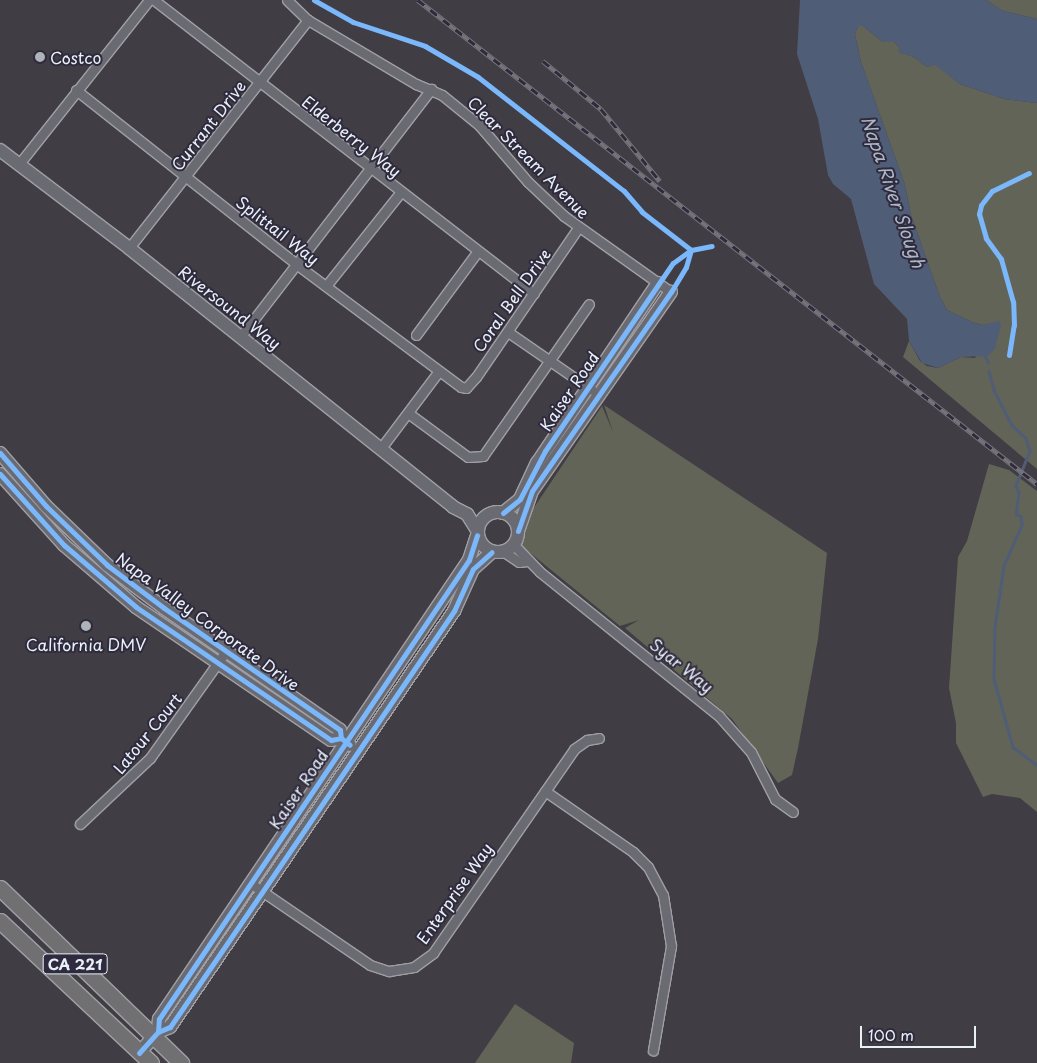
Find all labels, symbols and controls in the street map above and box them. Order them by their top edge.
place label: Costco [50,47,101,67]
marker: Costco [34,51,46,63]
street label: Currant Drive [167,76,249,174]
street label: Elderberry Way [299,92,405,180]
street label: Clear Stream Avenue [464,92,594,222]
water label: Napa River Slough [857,113,929,271]
street label: Splittail Way [233,192,323,268]
street label: Coral Bell Drive [468,244,554,356]
street label: Riversound Way [175,261,285,353]
street label: Kaiser Road [535,347,603,435]
street label: Napa Valley Corporate Drive [113,548,303,694]
marker: California DMV [80,620,92,632]
place label: California DMV [26,634,146,654]
street label: Syar Way [646,634,718,696]
street label: Latour Court [109,689,185,777]
street label: Kaiser Road [264,745,332,833]
street label: Enterprise Way [412,839,496,947]
road number: CA 221 [41,952,109,976]
scale bar [862,1016,978,1048]
text: 100 m [868,1023,914,1046]

